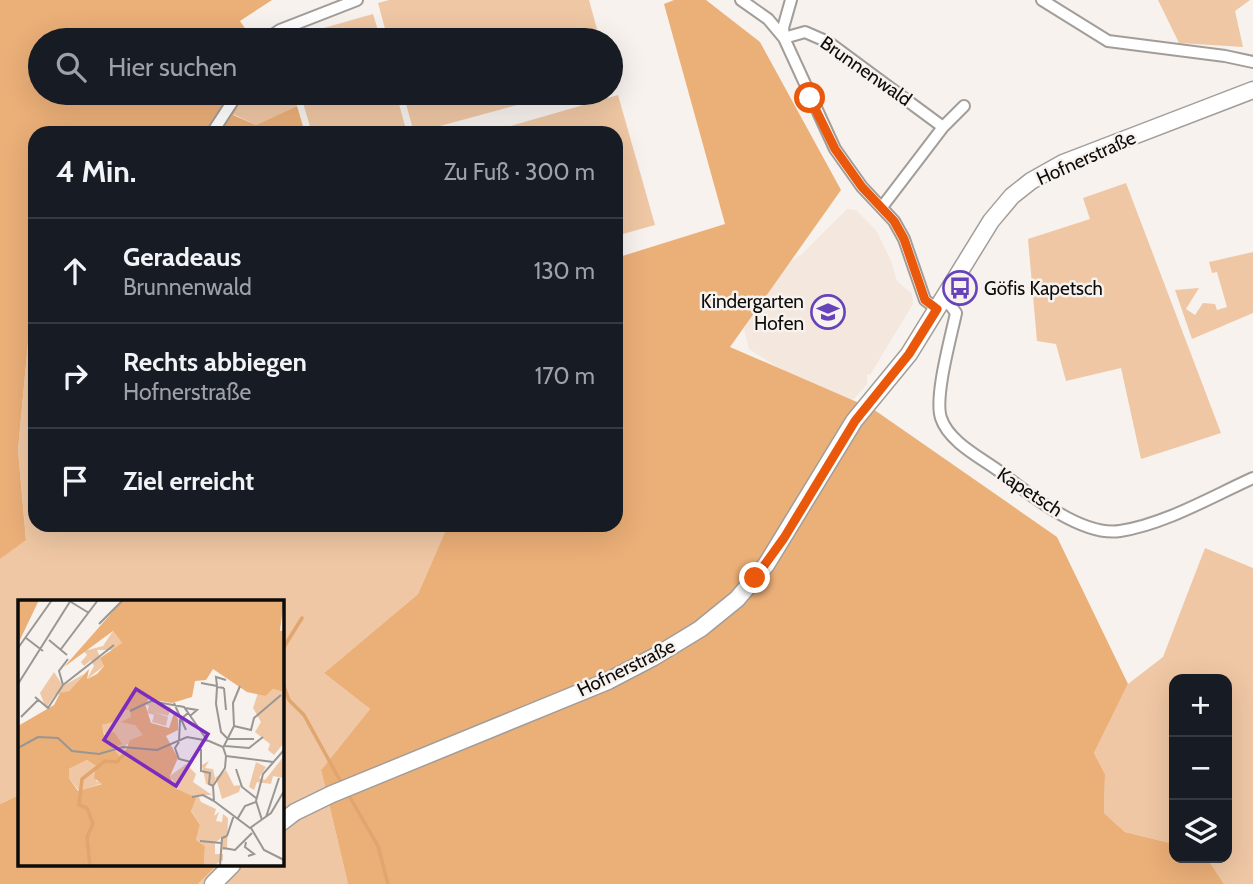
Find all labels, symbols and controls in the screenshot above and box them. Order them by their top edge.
search box [28,28,623,105]
street label: Brunnenwald [816,31,916,111]
icon: search [52,48,90,86]
text: Hier suchen [108,51,237,83]
route start [794,82,825,113]
street label: Hofnerstraße [1033,126,1139,190]
text: 4 Min. [56,153,137,190]
text: Zu Fuß · 300 m [444,158,595,186]
text: Geradeaus [123,241,241,273]
icon: ahead [56,252,94,290]
text: 130 m [534,257,595,285]
bus stop icon: Göfis Kapetsch [941,269,979,307]
text: Brunnenwald [123,273,252,301]
place label: Göfis Kapetsch [984,277,1103,300]
place label: Kindergarten Hofen [701,290,804,335]
school or university icon: Kindergarten Hofen [809,293,847,331]
text: Rechts abbiegen [123,346,307,378]
icon: right [56,357,94,395]
text: 170 m [535,362,595,390]
text: Hofnerstraße [123,378,251,406]
icon: arrive [56,462,94,500]
street label: Kapetsch [993,462,1067,522]
text: Ziel erreicht [123,465,254,497]
route end [739,562,770,593]
inset map [18,600,284,866]
street label: Hofnerstraße [573,634,679,702]
map controls [1169,674,1232,863]
button: + [1169,674,1232,737]
button: − [1169,737,1232,800]
button: layers [1169,800,1232,863]

